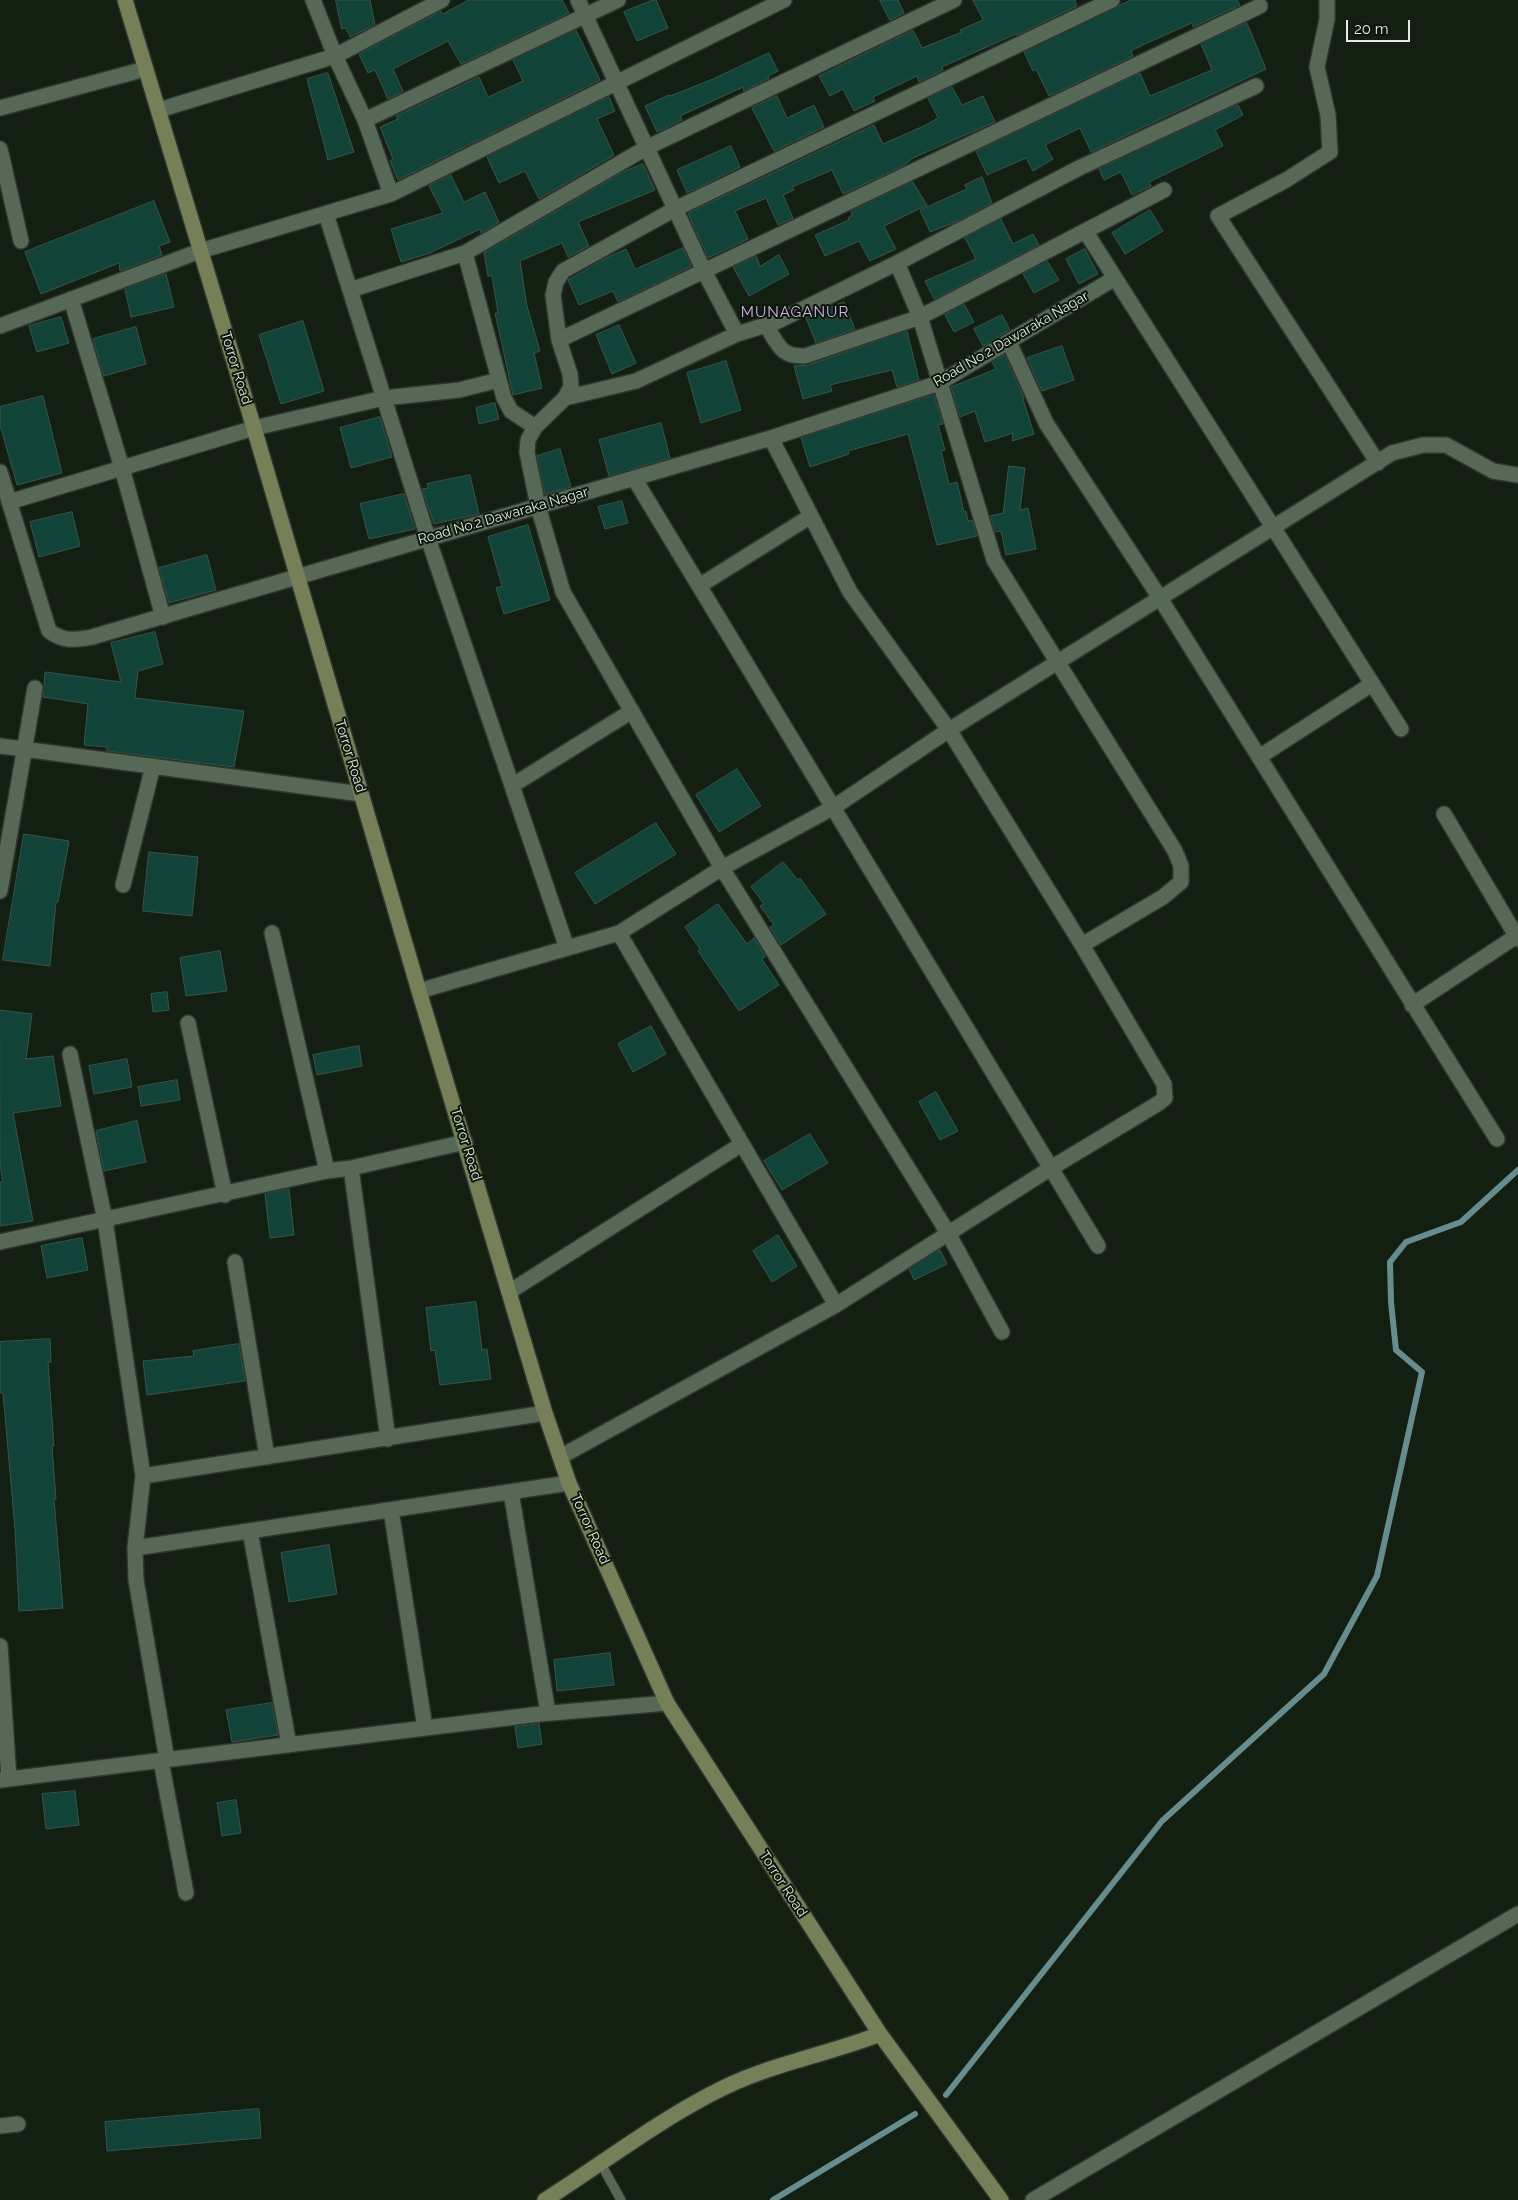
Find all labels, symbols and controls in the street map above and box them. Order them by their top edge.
scale bar [1348,10,1412,42]
text: 20 m [1354,20,1389,38]
street label: Road No.2 Dawaraka Nagar [930,288,1092,390]
district label: MUNAGANUR [740,303,850,321]
street label: Torror Road [217,330,255,406]
street label: Road No.2 Dawaraka Nagar [416,484,590,548]
street label: Torror Road [331,718,369,794]
street label: Torror Road [447,1106,485,1182]
street label: Torror Road [567,1491,613,1567]
street label: Torror Road [755,1848,811,1920]

